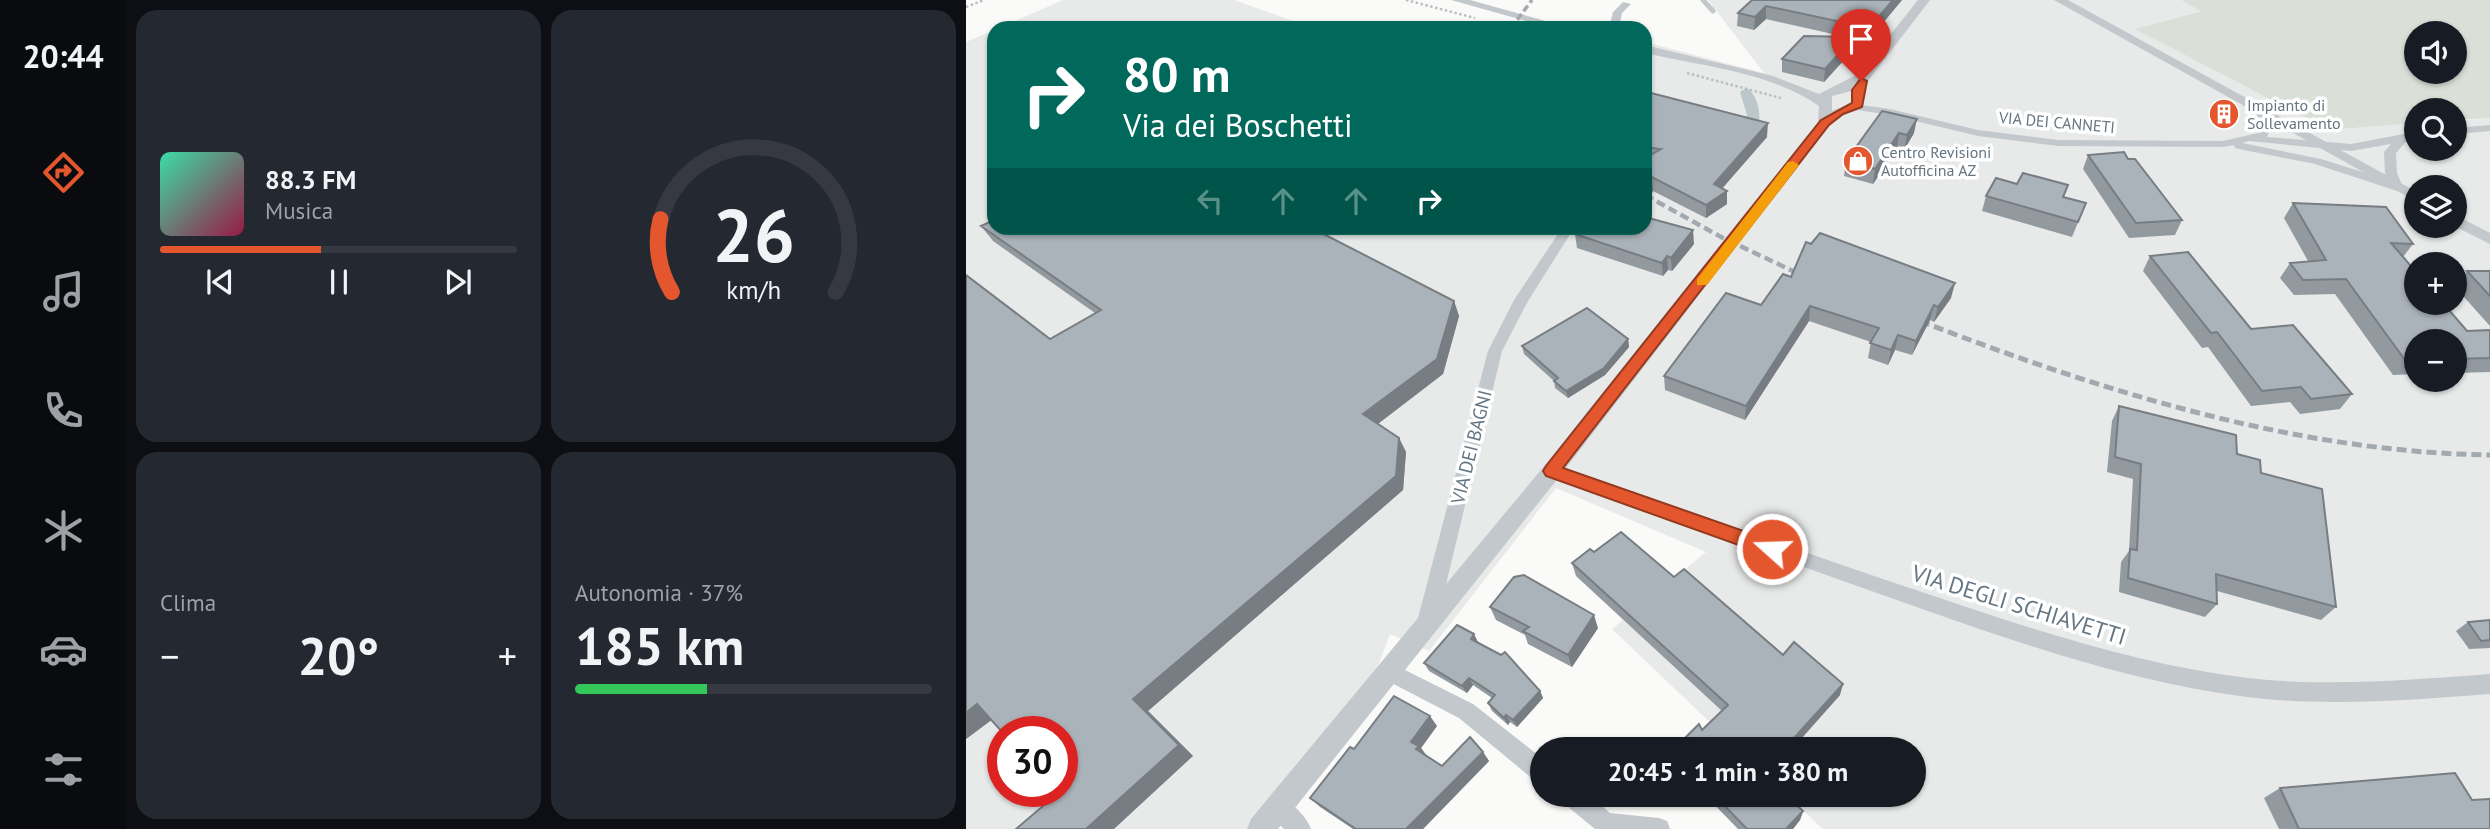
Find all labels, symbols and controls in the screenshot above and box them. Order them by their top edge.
pin [1831,9,1891,81]
icon: arrive [1842,20,1880,58]
map controls [2404,21,2467,392]
button: sound [2404,21,2467,84]
text: 20:44 [22,35,104,77]
text: 80 m [1123,42,1230,106]
icon: right [1008,49,1099,140]
place label: Impianto di Sollevamento [2247,95,2341,133]
building icon: Impianto di Sollevamento [2207,97,2241,131]
button: search [2404,98,2467,161]
text: Via dei Boschetti [1123,104,1353,146]
street label: VIA DEI CANNETI [1997,107,2116,137]
place label: Centro Revisioni Autofficina AZ [1881,142,1991,180]
shop icon: Centro Revisioni Autofficina AZ [1841,144,1875,178]
icon: directions [39,148,88,197]
text: 88.3 FM [265,163,356,196]
button: layers [2404,175,2467,238]
icon: left [1191,182,1229,220]
icon: ahead [1264,182,1302,220]
icon: ahead [1337,182,1375,220]
icon: right [1410,182,1448,220]
text: 26 [712,189,795,283]
text: Musica [265,196,333,225]
button: + [2404,252,2467,315]
icon: previous [201,263,239,301]
icon: pause [320,263,358,301]
icon: next [439,263,477,301]
icon: music [39,267,88,316]
text: km/h [726,274,781,306]
button: − [2404,329,2467,392]
icon: phone [39,386,88,435]
street label: VIA DEI BAGNI [1445,388,1497,507]
icon: climate [39,506,88,555]
position arrow [1735,512,1809,586]
street label: VIA DEGLI SCHIAVETTI [1908,558,2130,651]
text: Autonomia · 37% [575,578,743,607]
text: Clima [160,588,216,617]
text: 185 km [575,612,744,679]
text: 20° [298,622,379,689]
icon: car [39,625,88,674]
text: − [160,631,179,680]
text: + [498,631,517,680]
speed limit sign: 30 [987,716,1078,807]
icon: filters [39,745,88,794]
text: 20:45 · 1 min · 380 m [1608,755,1848,788]

